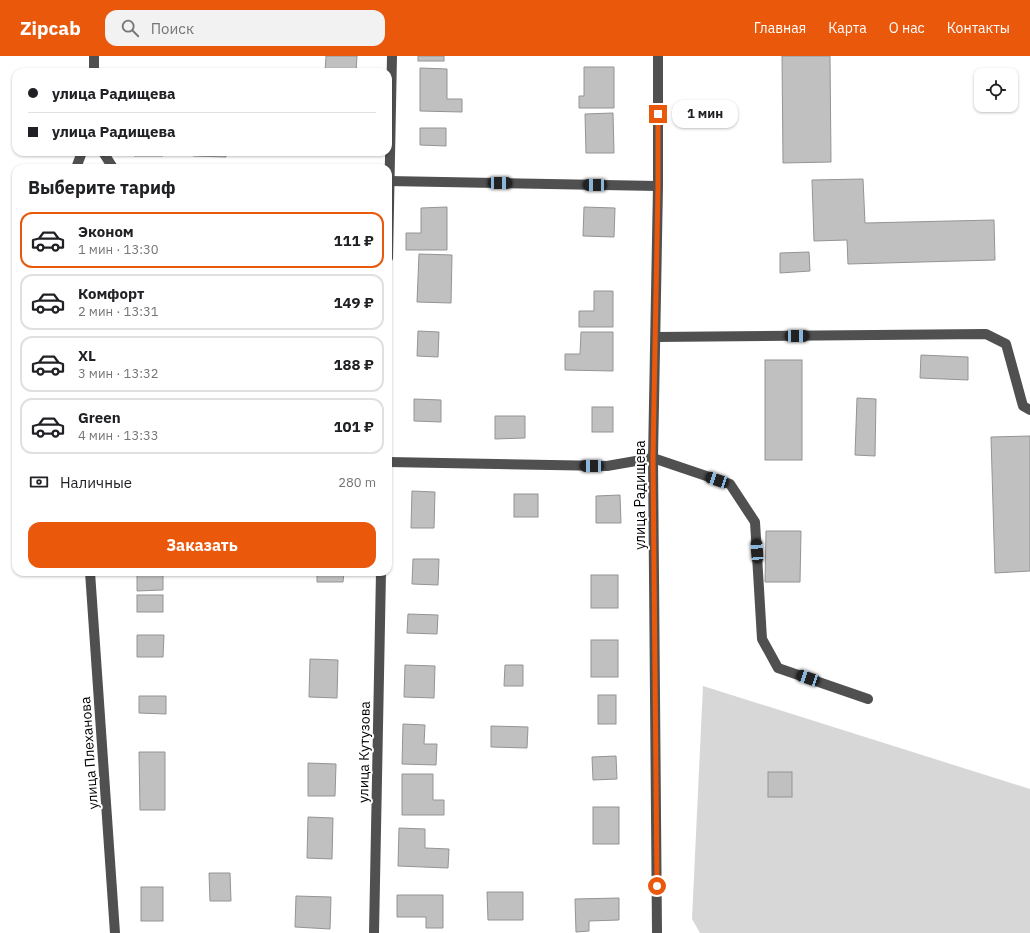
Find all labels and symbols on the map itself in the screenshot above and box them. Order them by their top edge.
callout: 1 мин [672,100,738,128]
route end [649,105,667,123]
car [488,177,512,189]
car [583,179,607,191]
car [785,330,809,342]
street label: улица Радищева [631,440,649,550]
car [580,460,604,472]
car [704,470,730,490]
car [750,539,764,563]
car [795,668,821,688]
street label: улица Плеханова [76,695,102,810]
street label: улица Кутузова [354,700,374,803]
route start [648,877,666,895]

